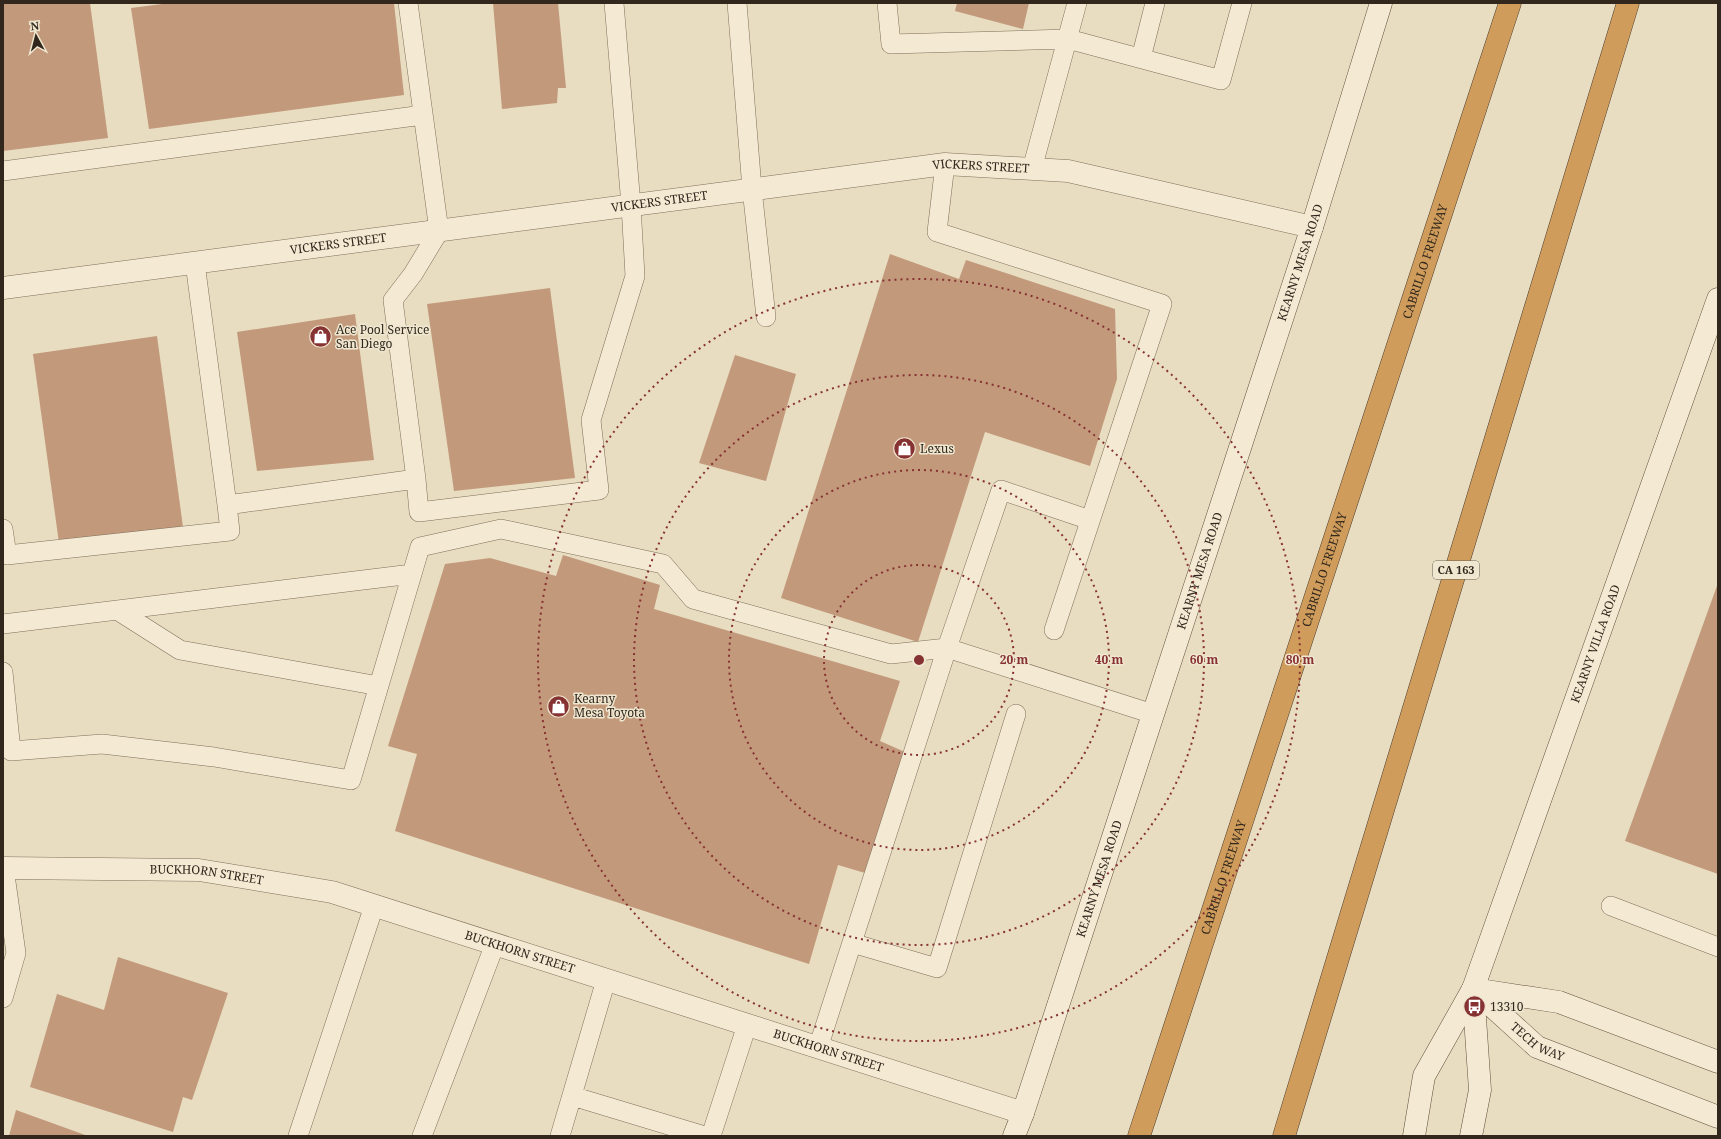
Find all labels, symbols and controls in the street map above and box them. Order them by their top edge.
north arrow [16,16,56,56]
text: N [30,18,40,34]
street label: VICKERS STREET [931,155,1030,177]
street label: VICKERS STREET [610,186,709,216]
street label: KEARNY MESA ROAD [1273,202,1327,323]
street label: CABRILLO FREEWAY [1398,202,1452,321]
street label: VICKERS STREET [289,229,388,258]
place label: Ace Pool Service San Diego [336,321,429,352]
shop icon: Ace Pool Service San Diego [307,324,333,350]
shop icon: Lexus [891,436,917,462]
place label: Lexus [920,440,954,457]
street label: KEARNY MESA ROAD [1172,510,1226,631]
street label: CABRILLO FREEWAY [1297,510,1351,629]
road number: CA 163 [1433,561,1479,579]
street label: KEARNY VILLA ROAD [1566,582,1624,705]
text: 20 m [1000,651,1028,668]
text: 40 m [1095,651,1123,668]
text: 60 m [1190,651,1218,668]
text: 80 m [1286,651,1314,668]
centre of rings [912,653,926,667]
place label: Kearny Mesa Toyota [574,690,645,721]
shop icon: Kearny Mesa Toyota [546,693,572,719]
street label: CABRILLO FREEWAY [1196,817,1250,937]
street label: KEARNY MESA ROAD [1072,818,1126,939]
street label: BUCKHORN STREET [150,860,266,889]
street label: BUCKHORN STREET [463,926,578,977]
bus stop icon: 13310 [1462,994,1488,1020]
place label: 13310 [1490,998,1524,1015]
street label: TECH WAY [1507,1018,1567,1065]
street label: BUCKHORN STREET [771,1025,886,1076]

